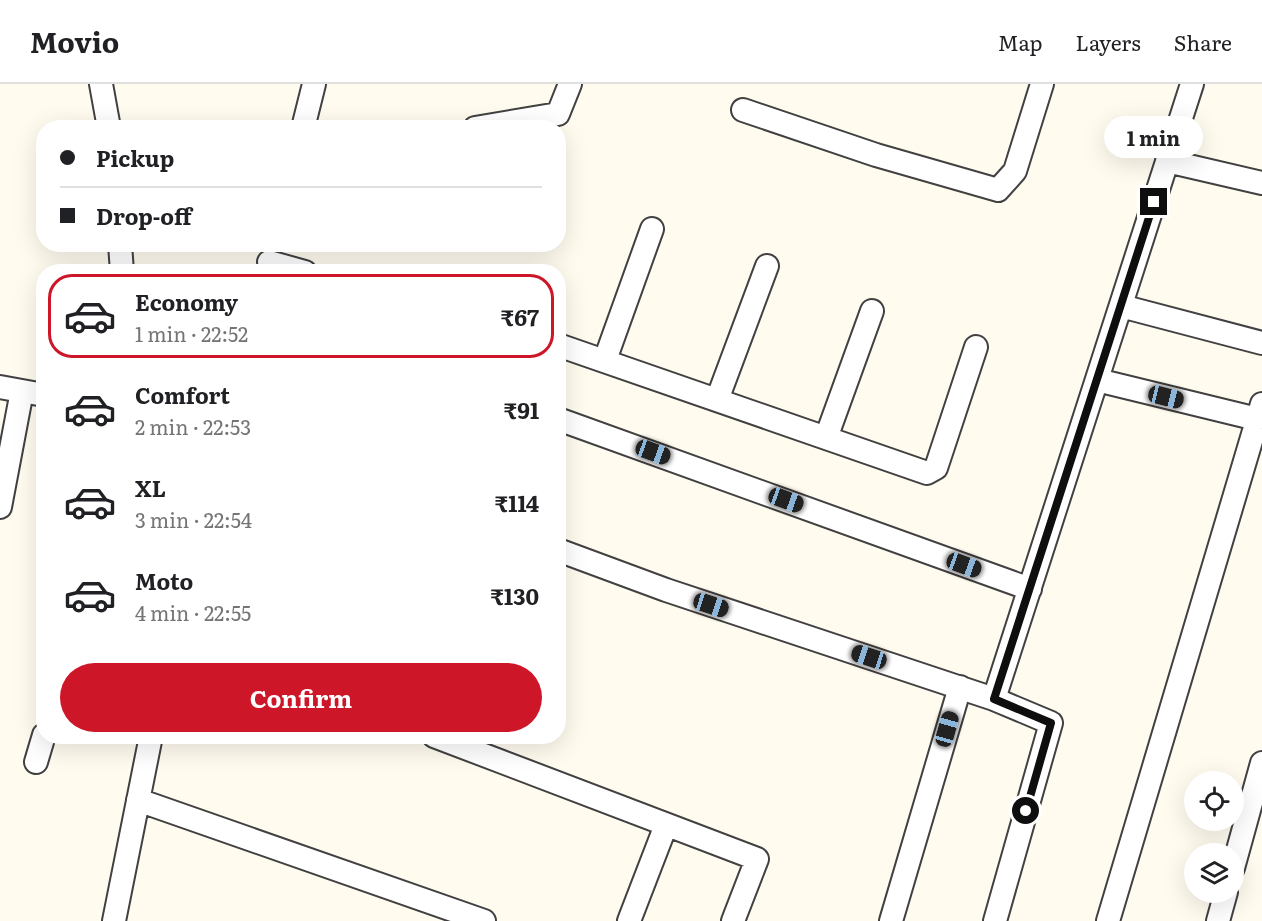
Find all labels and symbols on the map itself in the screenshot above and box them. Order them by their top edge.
callout: 1 min [1104,115,1204,157]
route end [1140,188,1167,215]
car [1146,384,1186,410]
car [633,437,673,467]
car [766,485,806,515]
car [944,550,984,580]
car [691,591,731,619]
car [849,643,889,671]
car [933,709,961,749]
route start [1012,797,1039,824]

